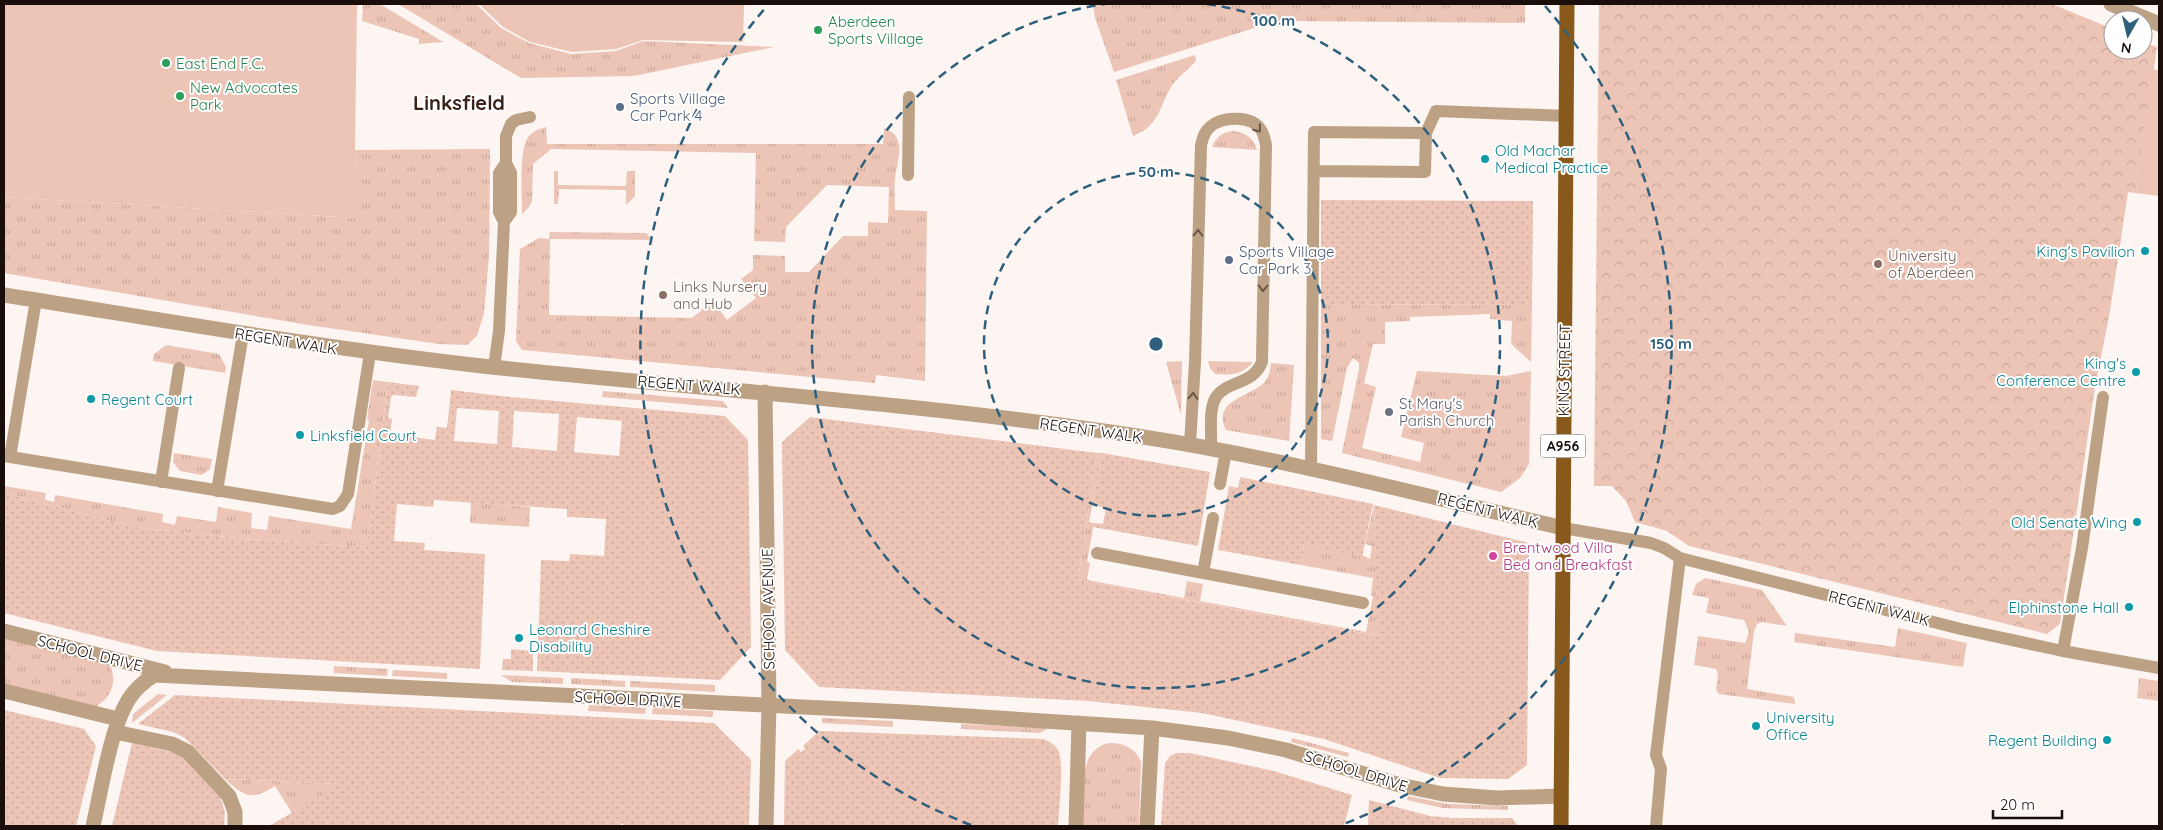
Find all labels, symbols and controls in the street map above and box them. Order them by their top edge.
north arrow [2103,10,2153,60]
text: 100 m [1253,11,1295,30]
place label: Aberdeen Sports Village [828,12,924,48]
marker: Aberdeen Sports Village [812,24,824,36]
text: N [2120,38,2133,58]
place label: East End F.C. [176,54,264,73]
marker: East End F.C. [160,57,172,69]
place label: New Advocates Park [190,78,298,114]
place label: Sports Village Car Park 4 [630,89,726,125]
marker: New Advocates Park [174,90,186,102]
district label: Linksfield [413,90,505,115]
marker: Sports Village Car Park 4 [614,101,626,113]
one-way arrow [1252,123,1261,132]
place label: Old Machar Medical Practice [1495,141,1609,177]
marker: Old Machar Medical Practice [1479,153,1491,165]
text: 50 m [1138,162,1174,181]
one-way arrow [1193,229,1203,236]
place label: Sports Village Car Park 3 [1239,242,1335,278]
place label: King's Pavilion [2036,242,2135,261]
marker: King's Pavilion [2139,245,2151,257]
place label: University of Aberdeen [1888,246,1974,282]
marker: Sports Village Car Park 3 [1223,254,1235,266]
marker: University of Aberdeen [1872,258,1884,270]
place label: Links Nursery and Hub [673,277,767,313]
one-way arrow [1258,285,1268,293]
marker: Links Nursery and Hub [657,289,669,301]
street label: KING STREET [1554,323,1574,417]
street label: REGENT WALK [233,324,339,358]
text: 150 m [1650,334,1692,353]
centre of rings [1147,335,1165,353]
place label: King's Conference Centre [1996,354,2126,390]
marker: King's Conference Centre [2130,366,2142,378]
street label: REGENT WALK [637,371,741,399]
place label: Regent Court [101,390,193,409]
one-way arrow [1188,391,1199,399]
marker: Regent Court [85,393,97,405]
place label: St Mary's Parish Church [1399,394,1494,430]
marker: St Mary's Parish Church [1383,406,1395,418]
street label: REGENT WALK [1038,413,1144,447]
place label: Linksfield Court [310,426,417,445]
marker: Linksfield Court [294,429,306,441]
road number: A956 [1540,434,1586,458]
street label: REGENT WALK [1435,488,1541,532]
place label: Old Senate Wing [2011,513,2127,532]
marker: Old Senate Wing [2131,516,2143,528]
place label: Brentwood Villa Bed and Breakfast [1503,538,1633,574]
street label: SCHOOL AVENUE [757,548,779,670]
marker: Brentwood Villa Bed and Breakfast [1487,550,1499,562]
street label: REGENT WALK [1826,586,1932,630]
place label: Elphinstone Hall [2008,598,2119,617]
marker: Elphinstone Hall [2123,601,2135,613]
place label: Leonard Cheshire Disability [529,620,650,656]
street label: SCHOOL DRIVE [36,631,144,675]
marker: Leonard Cheshire Disability [513,632,525,644]
street label: SCHOOL DRIVE [574,687,682,711]
place label: University Office [1766,708,1835,744]
marker: University Office [1750,720,1762,732]
place label: Regent Building [1988,731,2097,750]
marker: Regent Building [2101,734,2113,746]
street label: SCHOOL DRIVE [1302,746,1410,796]
scale bar [1993,788,2062,820]
text: 20 m [2000,795,2035,814]

